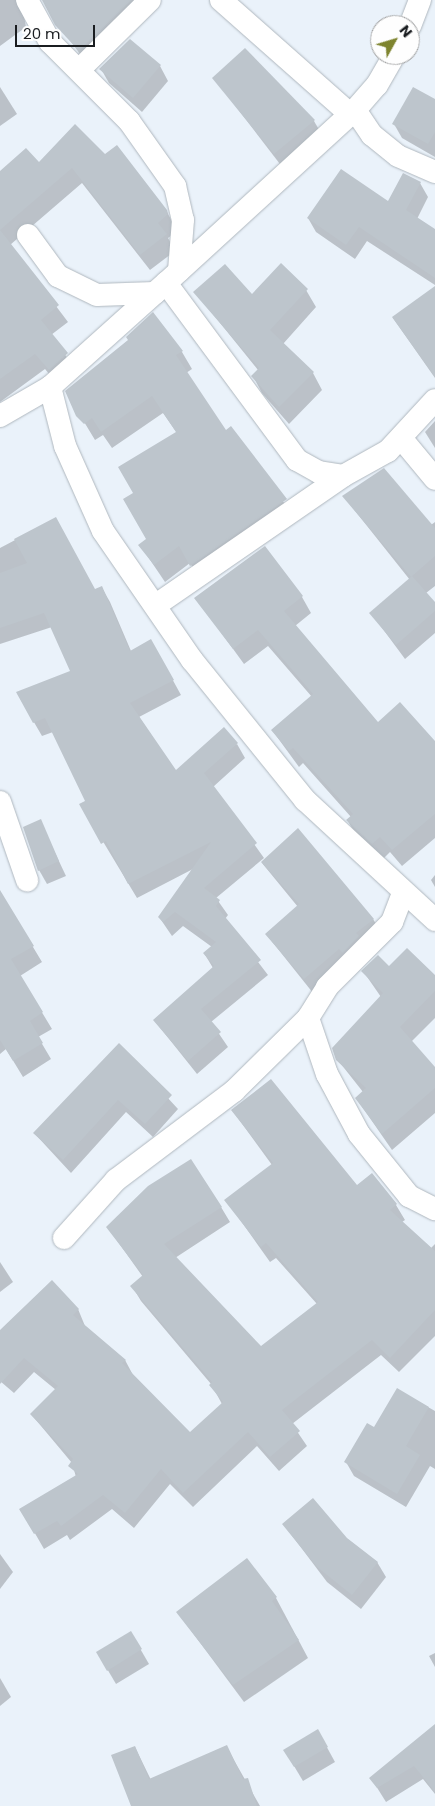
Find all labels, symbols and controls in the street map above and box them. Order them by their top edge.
scale bar [18,15,98,47]
north arrow [370,15,420,65]
text: N [395,21,417,42]
text: 20 m [23,23,61,44]

